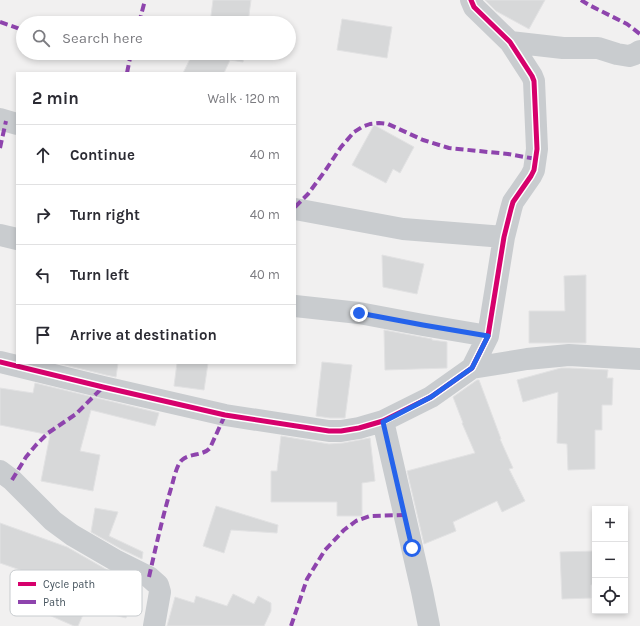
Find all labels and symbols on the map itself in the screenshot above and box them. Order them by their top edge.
route end [350,304,368,322]
route start [403,539,421,557]
legend [10,570,142,616]
text: Cycle path [43,578,95,591]
text: Path [43,596,66,609]

